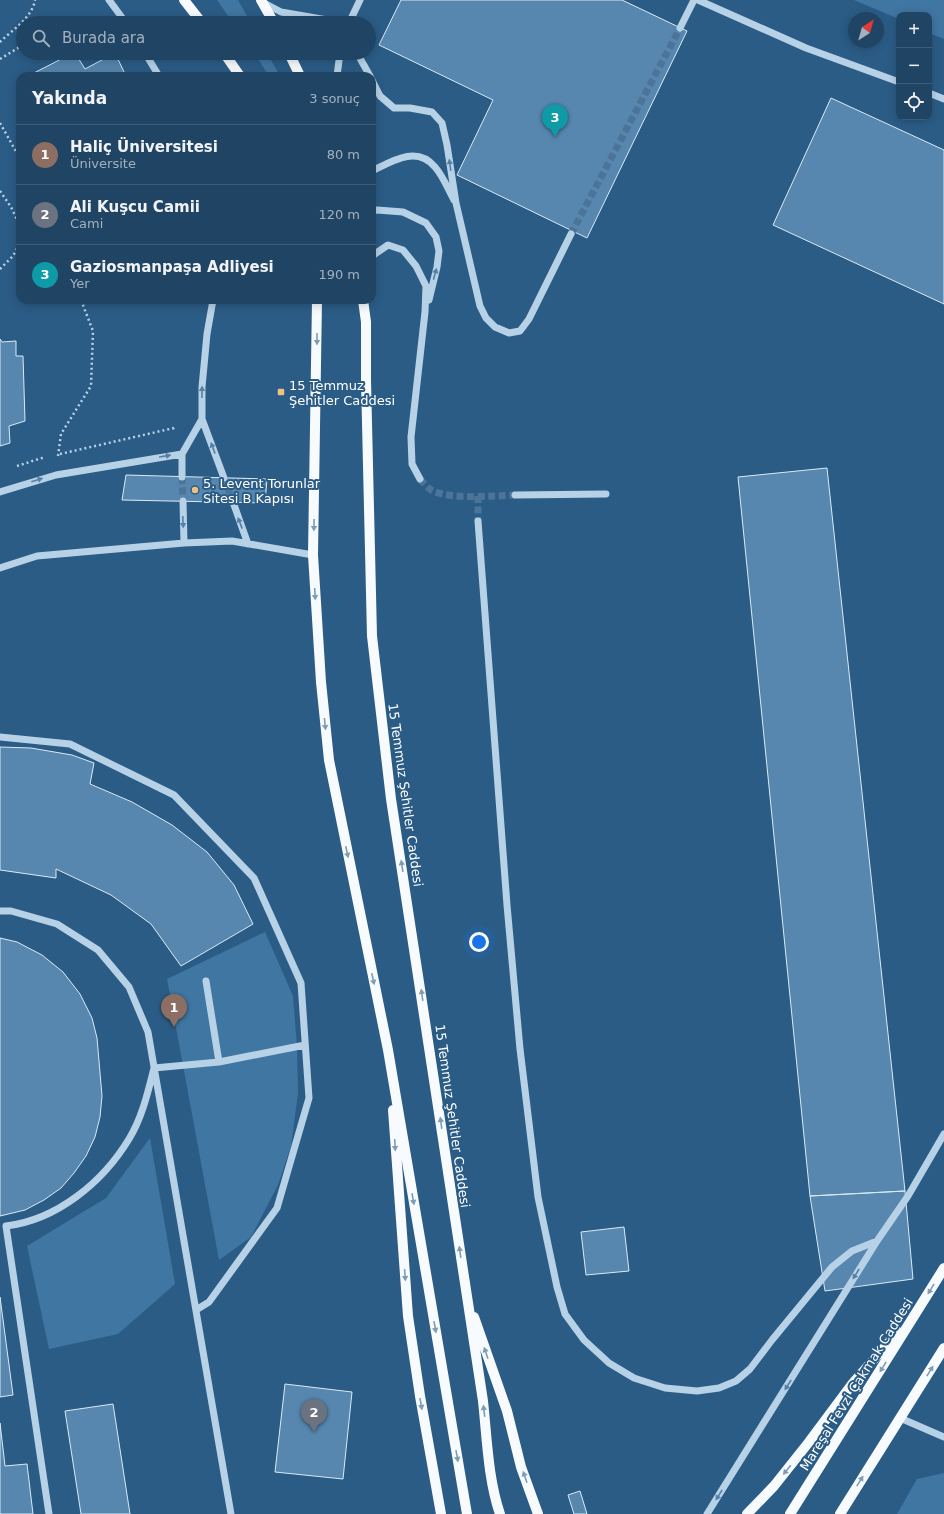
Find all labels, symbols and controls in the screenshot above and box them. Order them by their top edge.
north arrow [848,12,884,48]
map controls [896,12,932,120]
button: + [896,12,932,48]
search box [16,16,376,60]
icon: search [30,27,52,49]
text: Burada ara [62,29,145,47]
button: − [896,48,932,84]
button: locate [896,84,932,120]
text: Yakında [32,88,107,108]
text: 3 sonuç [309,91,360,106]
pin: 3 [542,104,568,137]
text: Haliç Üniversitesi [70,138,218,156]
text: 1 [40,147,50,162]
text: 80 m [327,147,360,162]
text: Üniversite [70,156,136,171]
one-way arrow [447,159,453,171]
text: Ali Kuşcu Camii [70,198,200,216]
text: 2 [40,207,50,222]
text: 120 m [318,207,360,222]
text: Cami [70,216,103,231]
text: Gaziosmanpaşa Adliyesi [70,258,274,276]
text: 3 [40,267,50,282]
text: 190 m [318,267,360,282]
one-way arrow [433,268,439,280]
text: Yer [70,276,90,291]
one-way arrow [314,333,320,346]
place label: 15 Temmuz Şehitler Caddesi [289,378,395,408]
one-way arrow [199,385,205,398]
marker: 15 Temmuz Şehitler Caddesi [276,387,286,397]
one-way arrow [209,442,215,454]
one-way arrow [159,453,171,459]
place label: 5. Levent Torunlar Sitesi B Kapısı [203,476,321,506]
one-way arrow [32,477,44,483]
marker: 5. Levent Torunlar Sitesi B Kapısı [190,485,200,495]
one-way arrow [180,516,187,528]
one-way arrow [237,517,243,529]
one-way arrow [311,519,317,532]
one-way arrow [312,588,318,601]
street label: 15 Temmuz Şehitler Caddesi [385,702,426,888]
one-way arrow [322,718,329,730]
one-way arrow [344,846,350,858]
one-way arrow [399,860,405,872]
your location [469,932,489,952]
one-way arrow [371,973,377,985]
one-way arrow [419,989,425,1001]
pin: 1 [161,994,187,1027]
street label: 15 Temmuz Şehitler Caddesi [432,1023,473,1209]
one-way arrow [438,1117,444,1129]
one-way arrow [391,1139,398,1151]
one-way arrow [411,1193,417,1205]
one-way arrow [457,1246,463,1258]
one-way arrow [853,1268,860,1280]
one-way arrow [401,1269,408,1281]
one-way arrow [927,1284,935,1294]
street label: Mareşal Fevzi Çakmak Caddesi [797,1295,916,1473]
one-way arrow [432,1321,438,1333]
one-way arrow [483,1347,489,1359]
one-way arrow [879,1361,886,1373]
one-way arrow [926,1365,933,1377]
one-way arrow [784,1379,791,1390]
one-way arrow [418,1397,424,1410]
pin: 2 [301,1399,327,1432]
one-way arrow [481,1405,487,1417]
one-way arrow [454,1449,460,1462]
one-way arrow [782,1464,791,1475]
one-way arrow [522,1471,528,1483]
one-way arrow [857,1475,864,1487]
one-way arrow [715,1490,723,1500]

